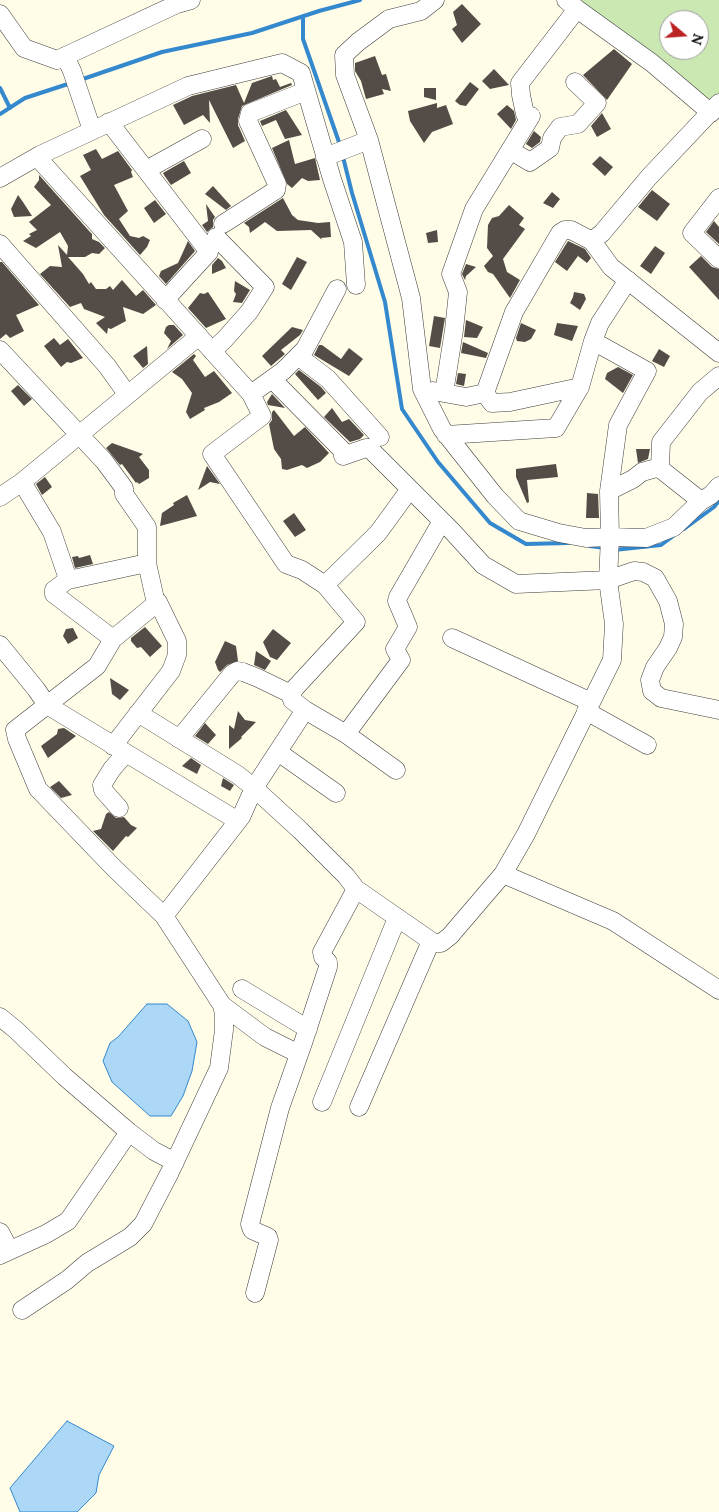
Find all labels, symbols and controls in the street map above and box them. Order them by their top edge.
north arrow [659,10,709,60]
text: N [687,31,708,47]

